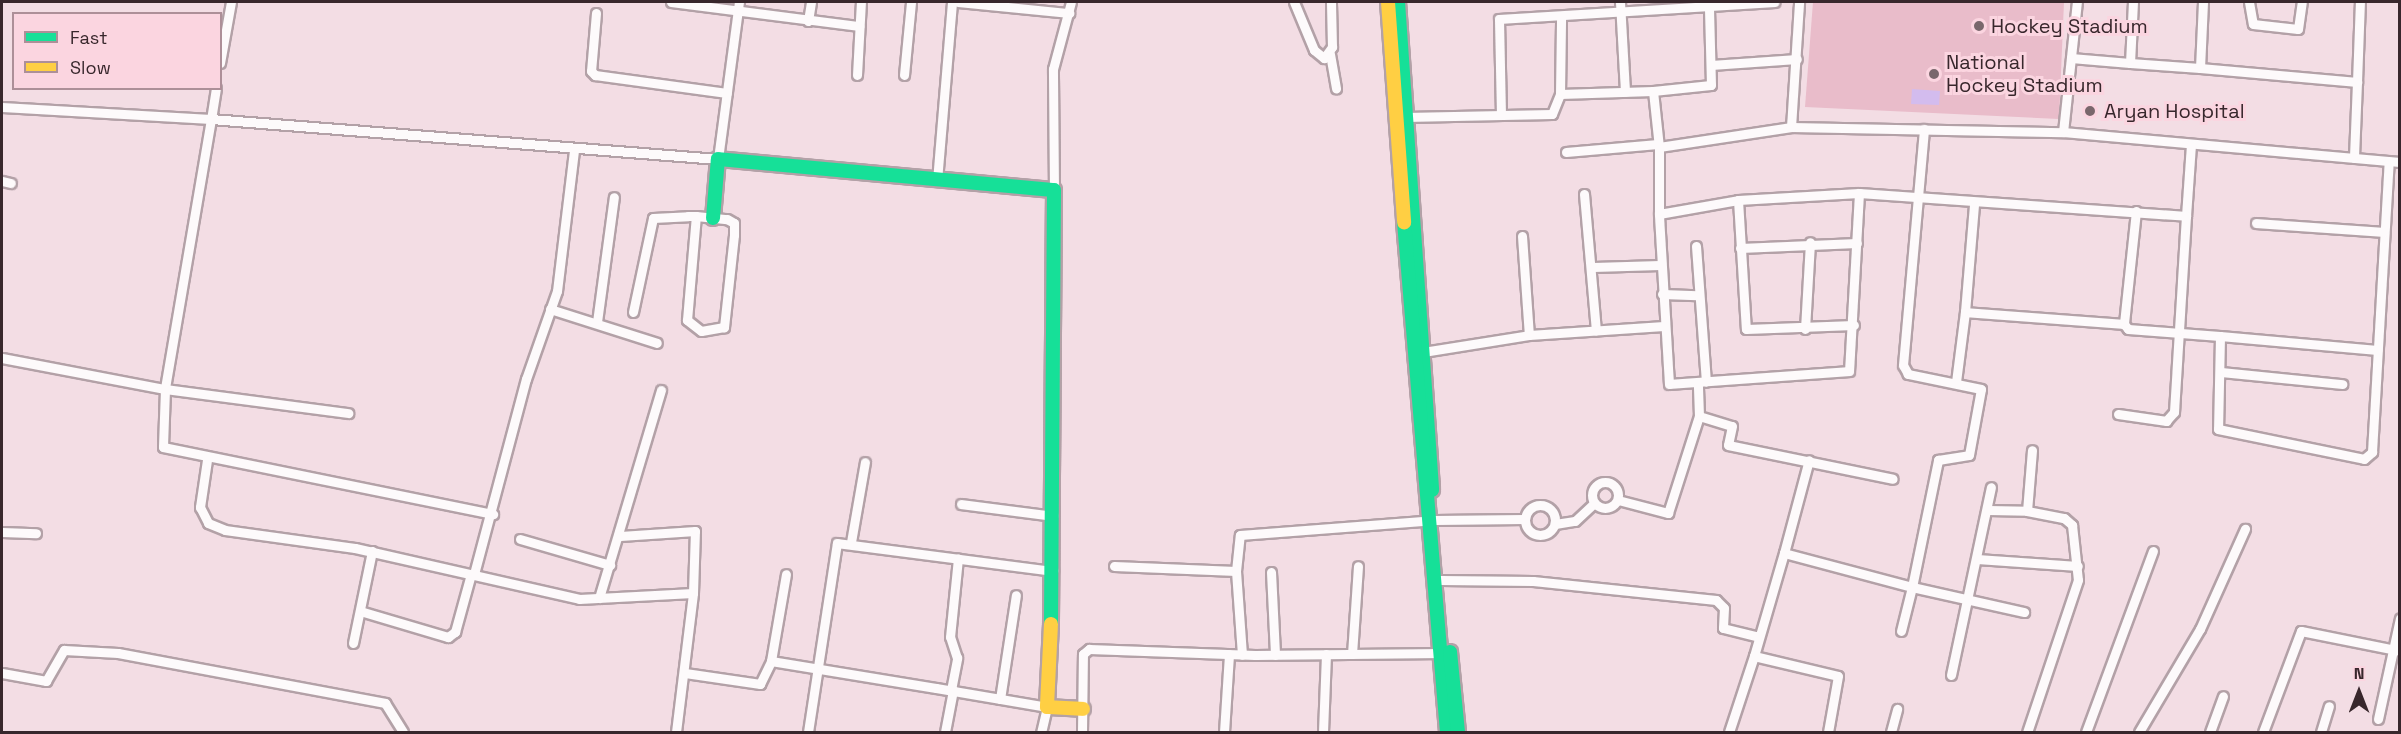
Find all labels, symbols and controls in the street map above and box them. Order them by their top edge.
legend [12,12,222,90]
place label: Hockey Stadium [1991,14,2148,38]
marker: Hockey Stadium [1972,19,1986,33]
text: Fast [70,26,107,49]
place label: National Hockey Stadium [1946,51,2103,98]
text: Slow [70,56,111,79]
marker: National Hockey Stadium [1927,67,1941,81]
place label: Aryan Hospital [2104,99,2245,123]
marker: Aryan Hospital [2081,102,2099,120]
north arrow [2329,662,2389,722]
text: N [2354,663,2364,684]

